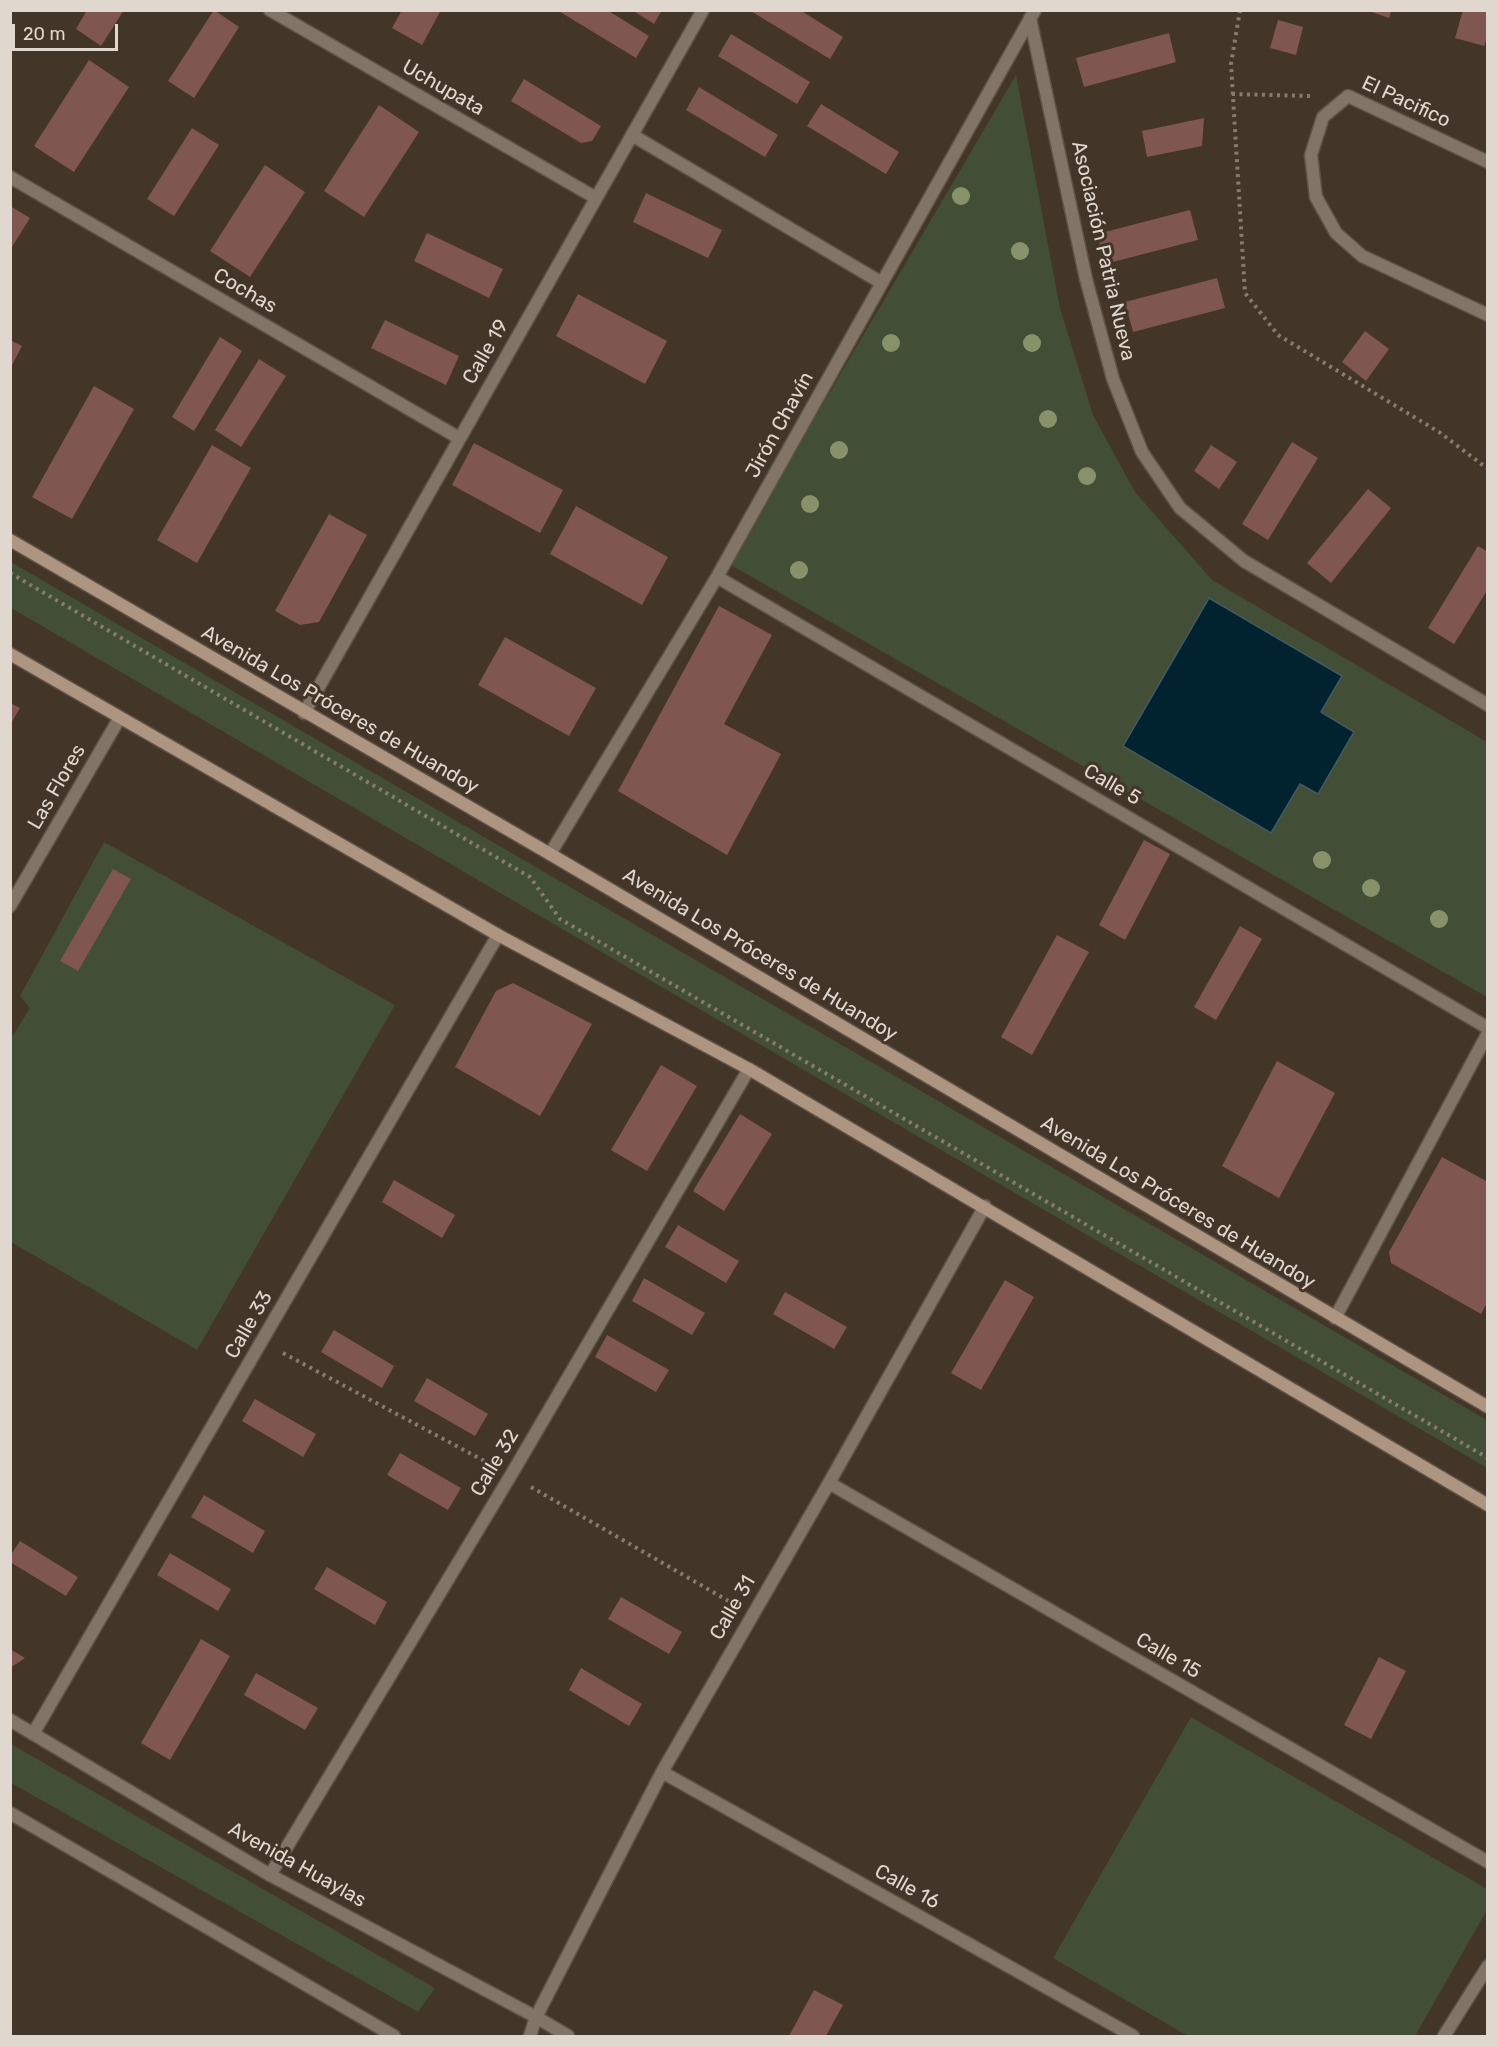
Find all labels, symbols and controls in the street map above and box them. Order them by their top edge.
scale bar [15,12,122,50]
text: 20 m [23,23,65,45]
street label: Uchupata [398,55,488,121]
street label: El Pacifico [1358,71,1454,133]
street label: Asociación Patria Nueva [1066,139,1140,363]
street label: Cochas [209,263,281,319]
street label: Calle 19 [458,315,514,389]
street label: Jirón Chavín [741,368,819,482]
street label: Avenida Los Próceres de Huandoy [197,621,483,799]
street label: Las Flores [23,740,91,834]
street label: Calle 5 [1079,759,1145,811]
street label: Avenida Los Próceres de Huandoy [618,863,902,1047]
street label: Avenida Los Próceres de Huandoy [1036,1111,1320,1295]
street label: Calle 33 [220,1287,278,1363]
street label: Calle 32 [466,1425,524,1501]
street label: Calle 31 [705,1572,761,1644]
street label: Calle 15 [1131,1628,1205,1684]
street label: Avenida Huaylas [224,1817,370,1913]
street label: Calle 16 [870,1859,944,1915]

